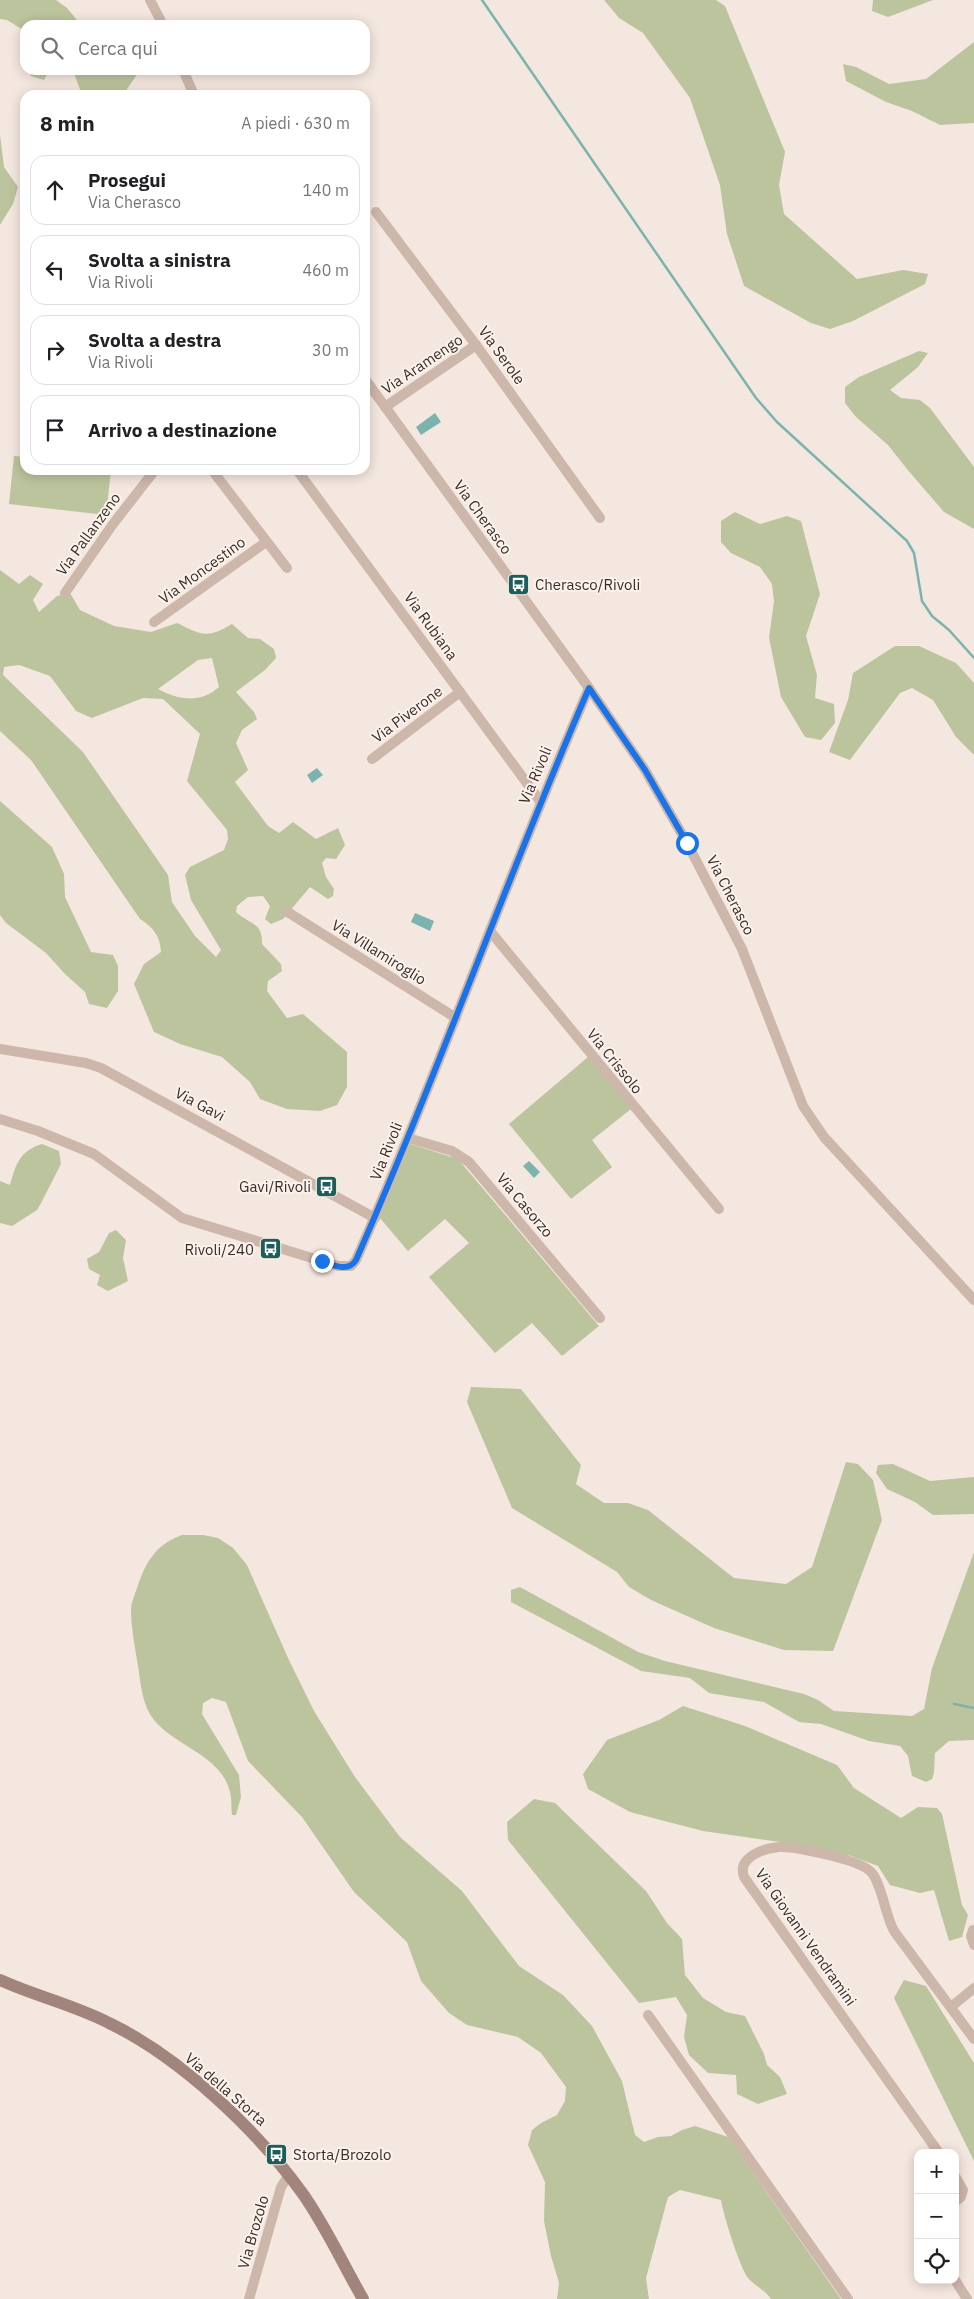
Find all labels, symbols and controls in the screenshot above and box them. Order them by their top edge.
search box [20,20,370,75]
icon: search [38,34,66,62]
text: Cerca qui [78,36,158,60]
text: 8 min [40,109,95,137]
text: A piedi · 630 m [241,113,350,133]
text: Prosegui [88,168,166,192]
icon: ahead [41,176,69,204]
text: 140 m [302,180,349,200]
text: Via Cherasco [88,192,181,212]
text: Svolta a sinistra [88,248,231,272]
icon: left [41,256,69,284]
text: 460 m [302,260,349,280]
text: Via Rivoli [88,272,153,292]
street label: Via Serole [474,322,530,388]
text: Svolta a destra [88,328,221,352]
street label: Via Aramengo [378,330,466,398]
icon: right [41,336,69,364]
text: 30 m [312,340,349,360]
text: Via Rivoli [88,352,153,372]
icon: arrive [41,416,69,444]
text: Arrivo a destinazione [88,418,277,442]
street label: Via Cherasco [450,476,516,558]
street label: Via Pallanzeno [52,489,124,579]
street label: Via Moncestino [155,532,249,608]
bus stop icon: Cherasco/Rivoli [507,572,531,596]
place label: Cherasco/Rivoli [535,575,640,594]
street label: Via Rubiana [400,588,462,664]
street label: Via Piverone [368,681,446,747]
street label: Via Rivoli [514,743,556,807]
route start [676,832,699,855]
street label: Via Cherasco [703,852,759,938]
street label: Via Villamiroglio [328,915,430,989]
street label: Via Crissolo [583,1025,647,1097]
street label: Via Gavi [172,1083,228,1125]
street label: Via Rivoli [366,1119,406,1183]
street label: Via Casorzo [493,1169,557,1241]
bus stop icon: Gavi/Rivoli [315,1174,339,1198]
place label: Gavi/Rivoli [239,1177,311,1196]
bus stop icon: Rivoli/240 [258,1237,282,1261]
place label: Rivoli/240 [184,1240,254,1259]
route end [311,1250,334,1273]
street label: Via Giovanni Vendramini [751,1865,861,2009]
street label: Via della Storta [181,2048,271,2130]
bus stop icon: Storta/Brozolo [265,2142,289,2166]
place label: Storta/Brozolo [293,2145,391,2164]
map controls [914,2149,959,2284]
button: + [914,2149,959,2194]
street label: Via Brozolo [233,2193,273,2271]
button: − [914,2194,959,2239]
button: locate [914,2239,959,2284]

